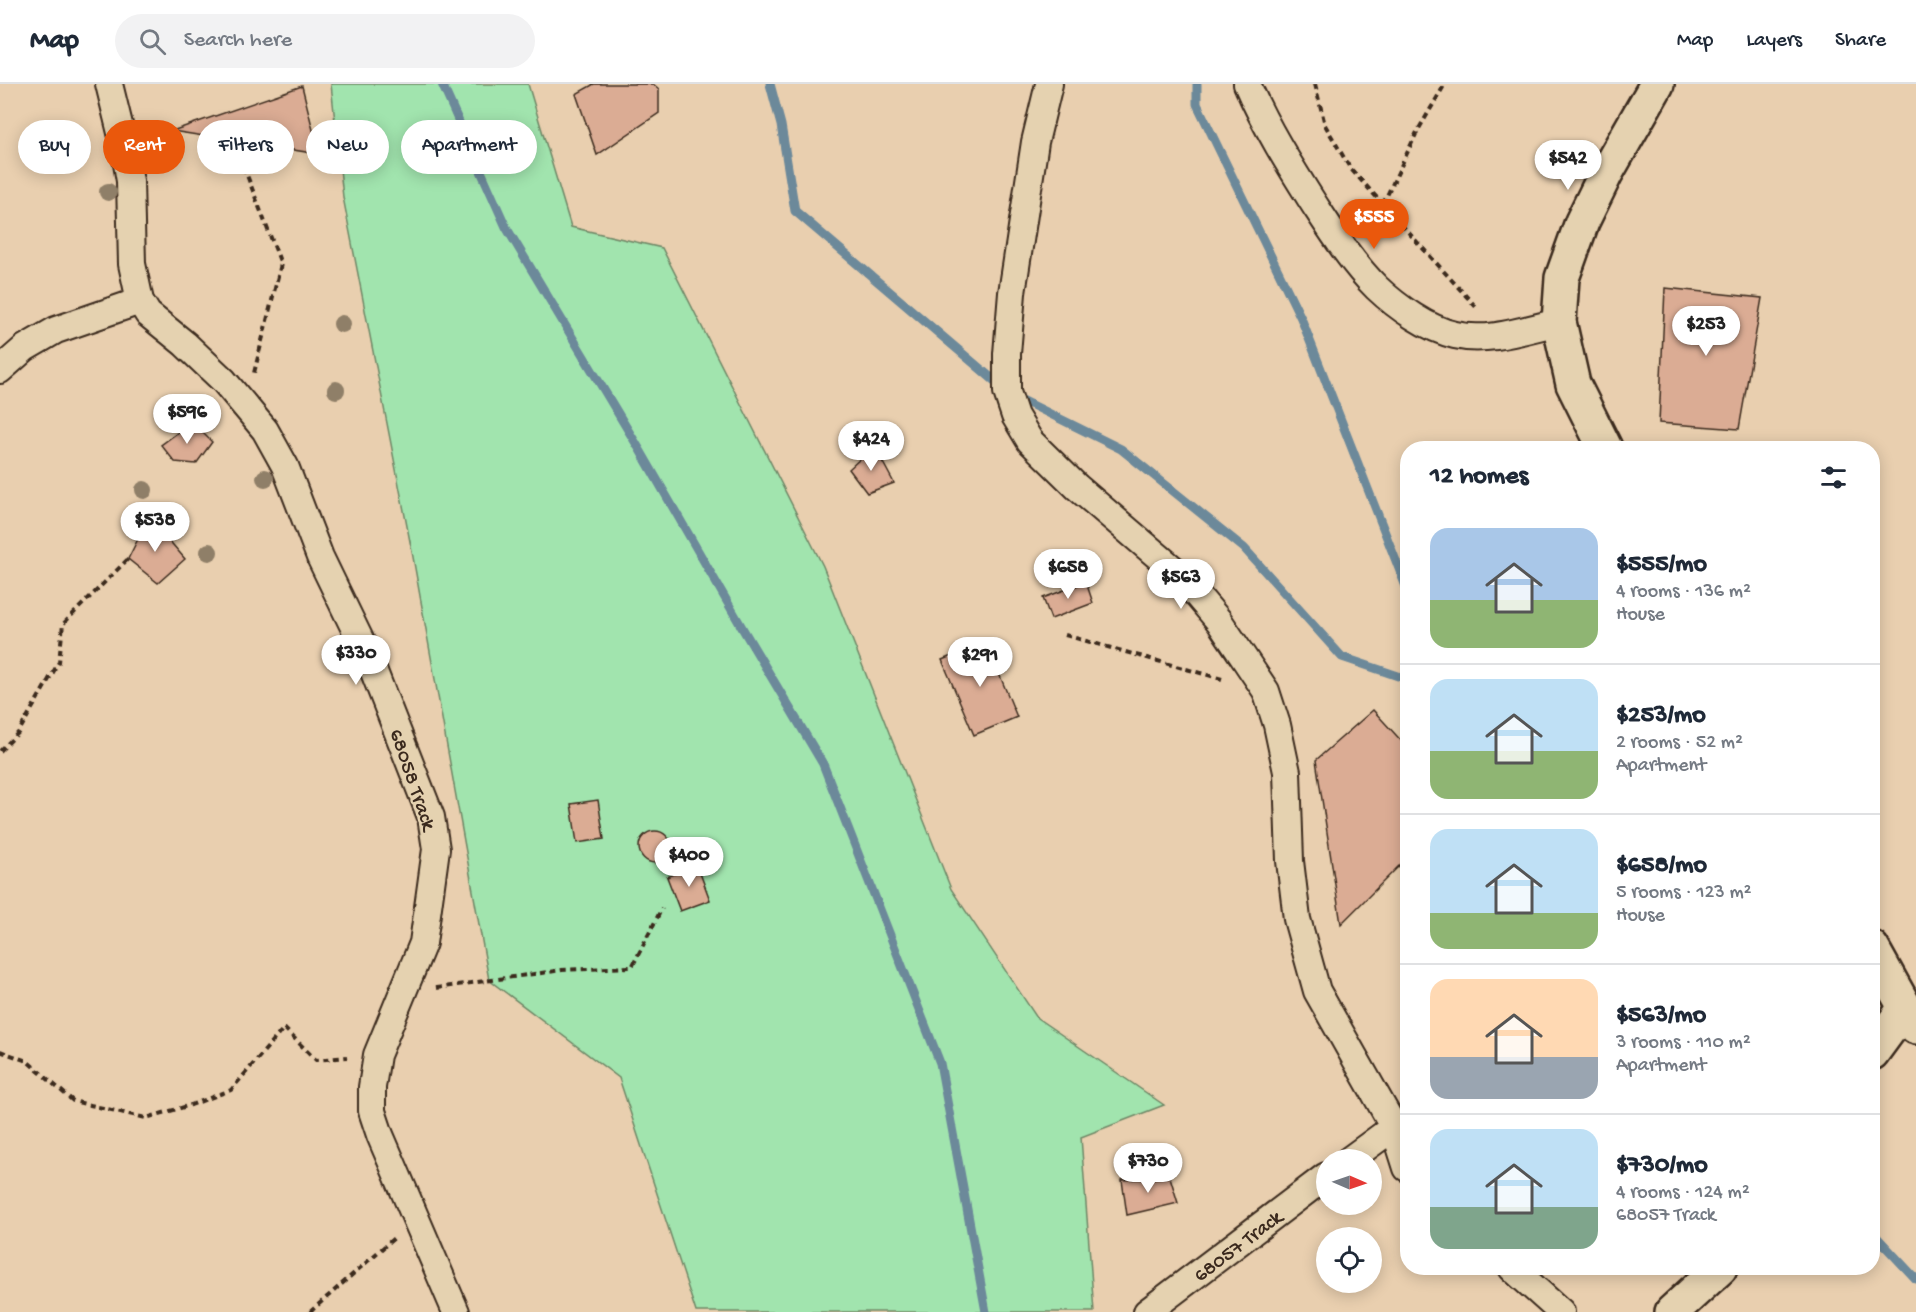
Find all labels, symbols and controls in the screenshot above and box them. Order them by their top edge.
search box [115,14,535,68]
text: Map [30,25,79,58]
icon: search [136,25,169,58]
text: Search here [184,28,292,54]
text: Map [1677,29,1713,54]
text: Layers [1746,29,1802,54]
text: Share [1835,29,1886,54]
chip: Buy [18,120,91,174]
chip: Rent [103,120,185,174]
chip: Filters [197,120,294,174]
chip: New [306,120,389,174]
chip: Apartment [401,120,537,174]
pin: $542 [1532,140,1604,191]
text: $542 [1549,148,1587,171]
pin: $555 [1338,199,1410,250]
text: $555 [1354,207,1394,230]
pin: $253 [1670,306,1742,357]
text: $253 [1686,314,1726,337]
pin: $596 [151,394,223,445]
text: $596 [167,402,207,425]
pin: $424 [835,421,907,472]
text: $424 [852,429,890,452]
icon: filters [1817,461,1850,494]
text: 12 homes [1430,462,1528,493]
pin: $538 [119,502,191,553]
text: $538 [135,510,175,533]
pin: $658 [1032,549,1104,600]
text: $555/mo [1616,550,1707,581]
icon: home [1478,552,1550,624]
text: $658 [1048,557,1088,580]
pin: $563 [1145,559,1217,610]
text: $563 [1161,567,1201,590]
text: 4 rooms · 136 m² [1616,581,1751,604]
text: House [1616,604,1665,627]
pin: $330 [320,635,392,686]
pin: $291 [944,637,1016,688]
text: $330 [335,643,377,666]
text: $291 [962,645,998,668]
text: $253/mo [1616,701,1706,732]
icon: home [1478,703,1550,775]
street label: 68058 Track [382,726,441,836]
text: 2 rooms · 52 m² [1616,732,1743,755]
text: Apartment [1616,755,1706,778]
pin: $400 [653,837,725,888]
text: $400 [668,845,710,868]
text: $658/mo [1616,851,1707,882]
icon: home [1478,853,1550,925]
text: 5 rooms · 123 m² [1616,882,1752,905]
text: House [1616,905,1665,928]
text: $563/mo [1616,1001,1706,1032]
icon: home [1478,1003,1550,1075]
text: 3 rooms · 110 m² [1616,1032,1751,1055]
text: Apartment [1616,1055,1706,1078]
pin: $730 [1112,1143,1184,1194]
north arrow [1316,1149,1382,1215]
map controls [1316,1149,1382,1293]
text: $730 [1127,1151,1169,1174]
text: $730/mo [1616,1151,1708,1182]
icon: home [1478,1153,1550,1225]
text: 4 rooms · 124 m² [1616,1182,1750,1205]
street label: 68057 Track [1190,1205,1291,1289]
text: 68057 Track [1616,1205,1716,1228]
button: locate [1316,1227,1382,1293]

